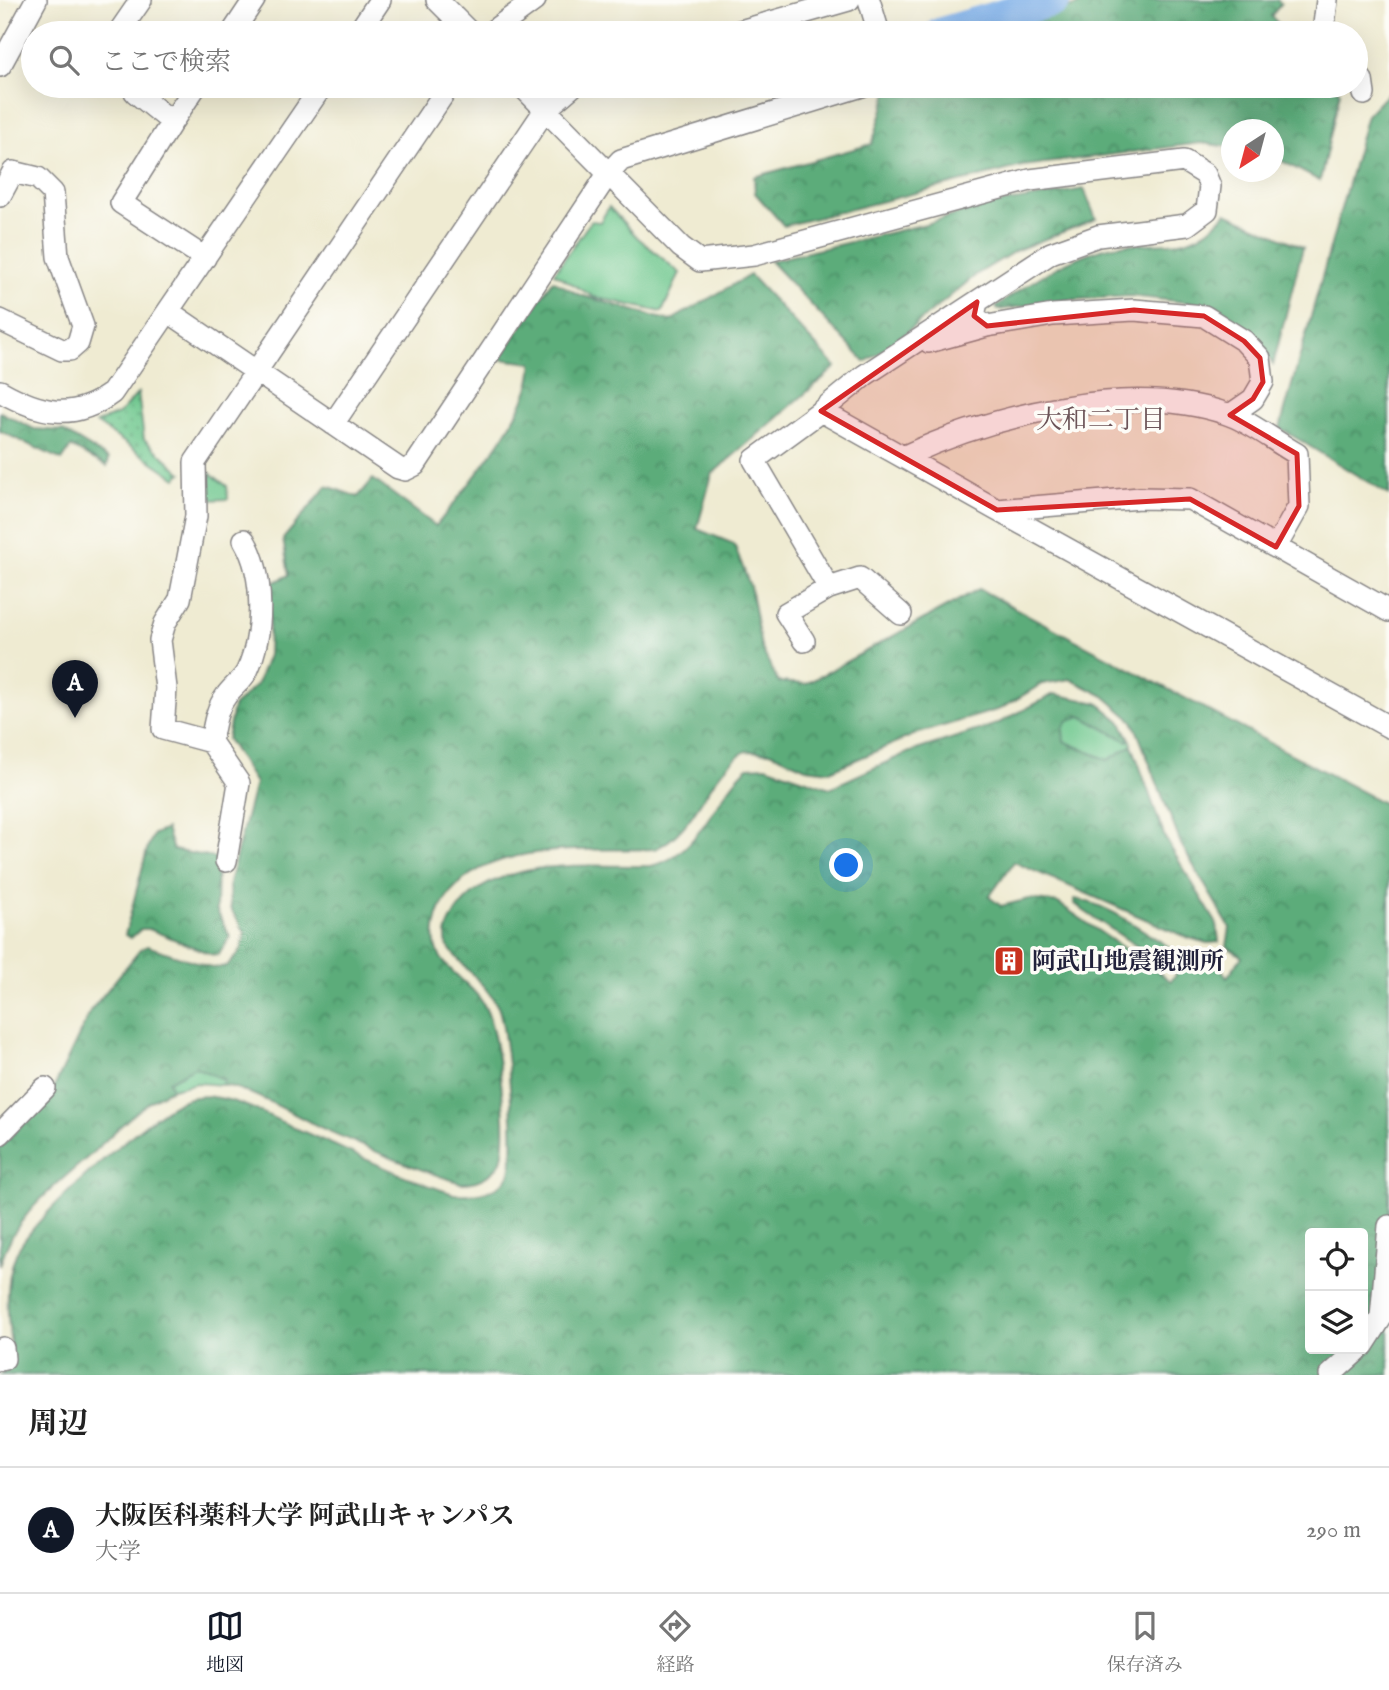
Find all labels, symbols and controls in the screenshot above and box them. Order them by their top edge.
search box [21,21,1368,98]
icon: search [45,41,83,79]
text: ここで検索 [101,46,231,79]
north arrow [1221,119,1284,182]
district label: 大和二丁目 [1036,404,1166,437]
pin: A [52,660,98,718]
your location [829,848,863,882]
building icon: 阿武山地震観測所 [992,944,1026,978]
place label: 阿武山地震観測所 [1032,947,1224,978]
map controls [1305,1228,1368,1354]
button: locate [1305,1228,1368,1291]
button: layers [1305,1291,1368,1354]
text: 周辺 [28,1406,88,1444]
text: 大阪医科薬科大学 阿武山キャンパス [95,1500,515,1533]
text: A [43,1516,59,1545]
text: 290 m [1306,1516,1361,1545]
text: 大学 [95,1538,141,1567]
tab: 地図 [206,1607,244,1678]
tab: 経路 [656,1607,695,1678]
tab: 保存済み [1107,1607,1183,1678]

